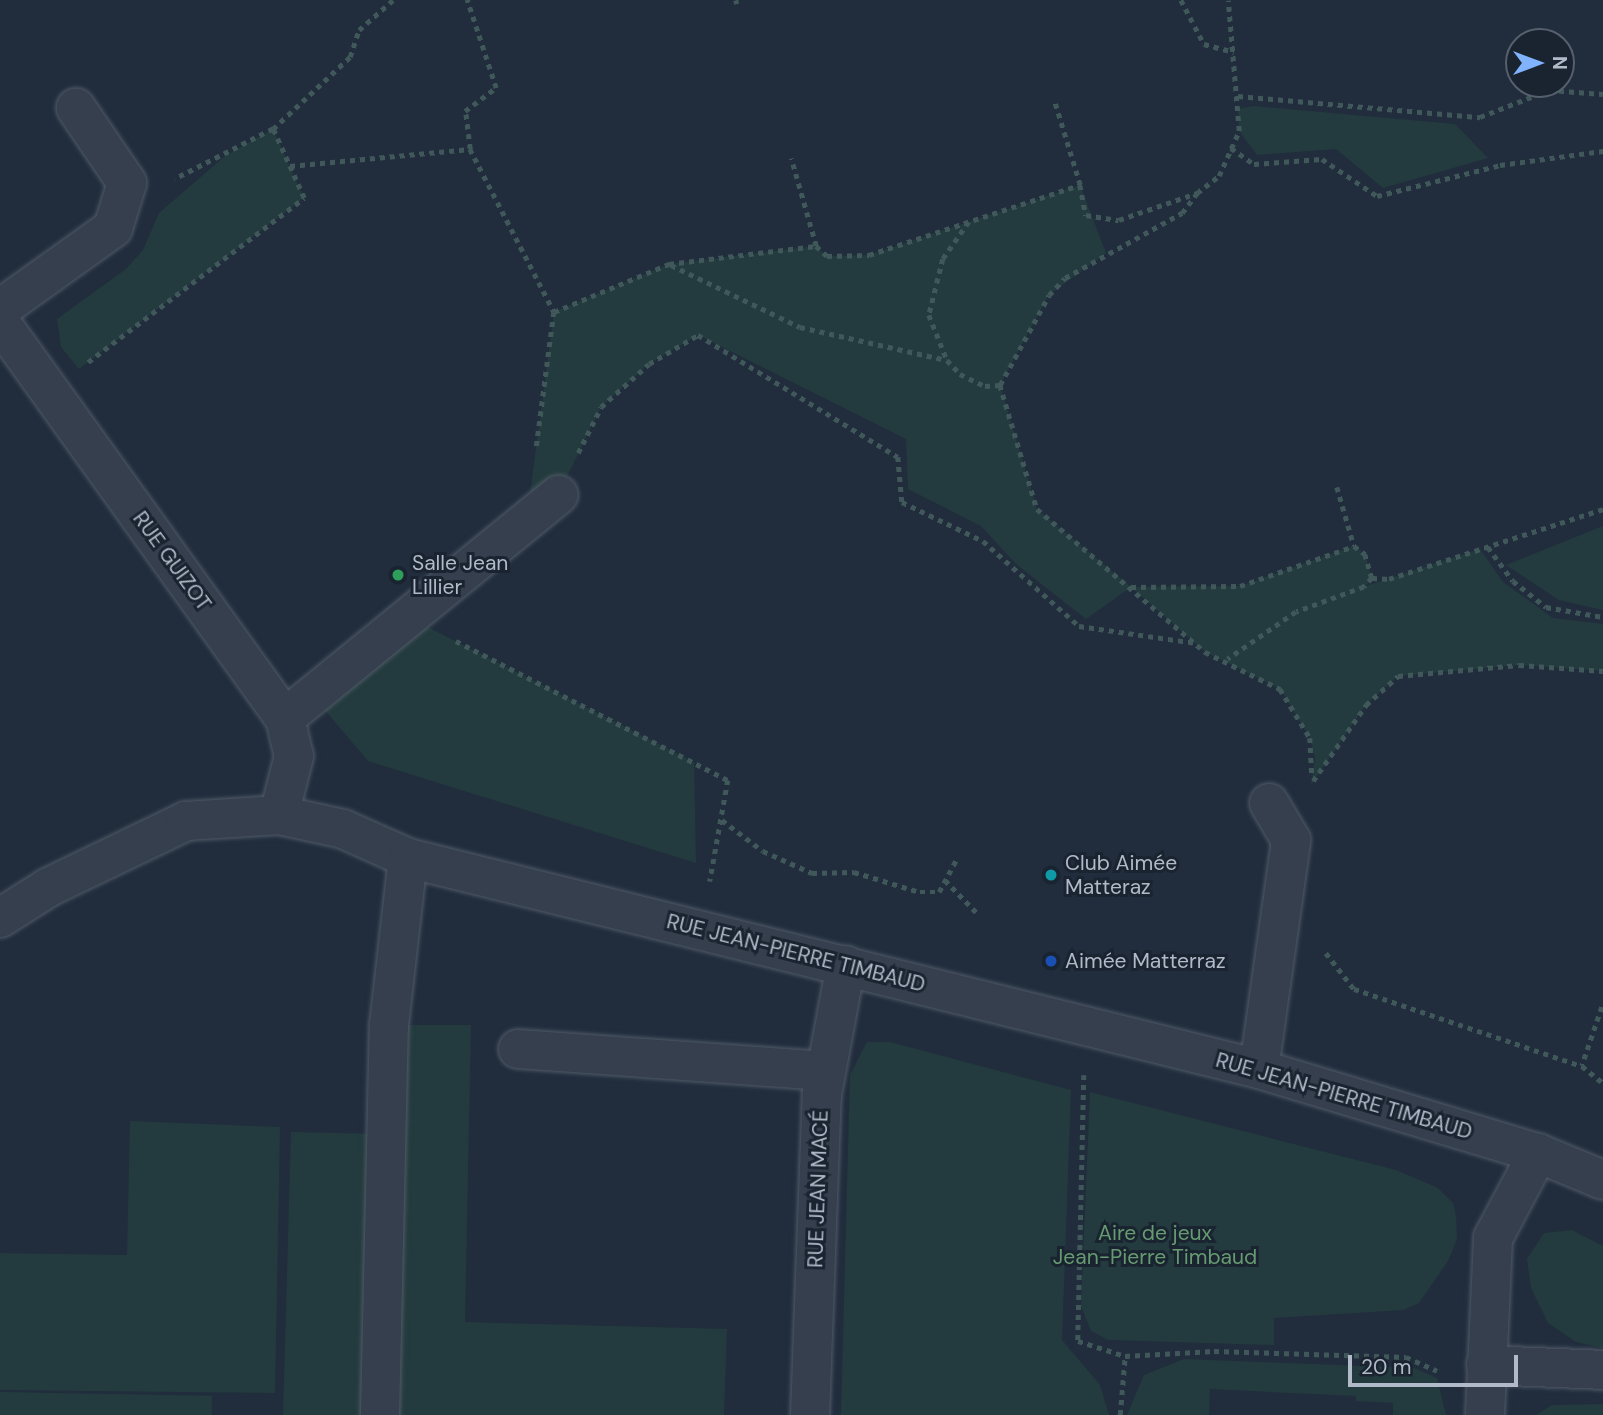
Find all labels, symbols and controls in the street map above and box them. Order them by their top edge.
north arrow [1505,28,1575,98]
text: N [1547,56,1572,70]
street label: RUE GUIZOT [128,506,216,616]
place label: Salle Jean Lillier [412,550,508,600]
marker: Salle Jean Lillier [390,567,406,583]
place label: Club Aimée Matteraz [1065,850,1177,900]
marker: Club Aimée Matteraz [1043,867,1059,883]
street label: RUE JEAN-PIERRE TIMBAUD [664,909,928,997]
place label: Aimée Matterraz [1065,948,1226,974]
marker: Aimée Matterraz [1043,953,1059,969]
street label: RUE JEAN-PIERRE TIMBAUD [1213,1047,1475,1145]
street label: RUE JEAN MACÉ [803,1110,833,1268]
park label: Aire de jeux Jean-Pierre Timbaud [1053,1220,1257,1270]
scale bar [1351,1342,1521,1386]
text: 20 m [1361,1353,1412,1381]

